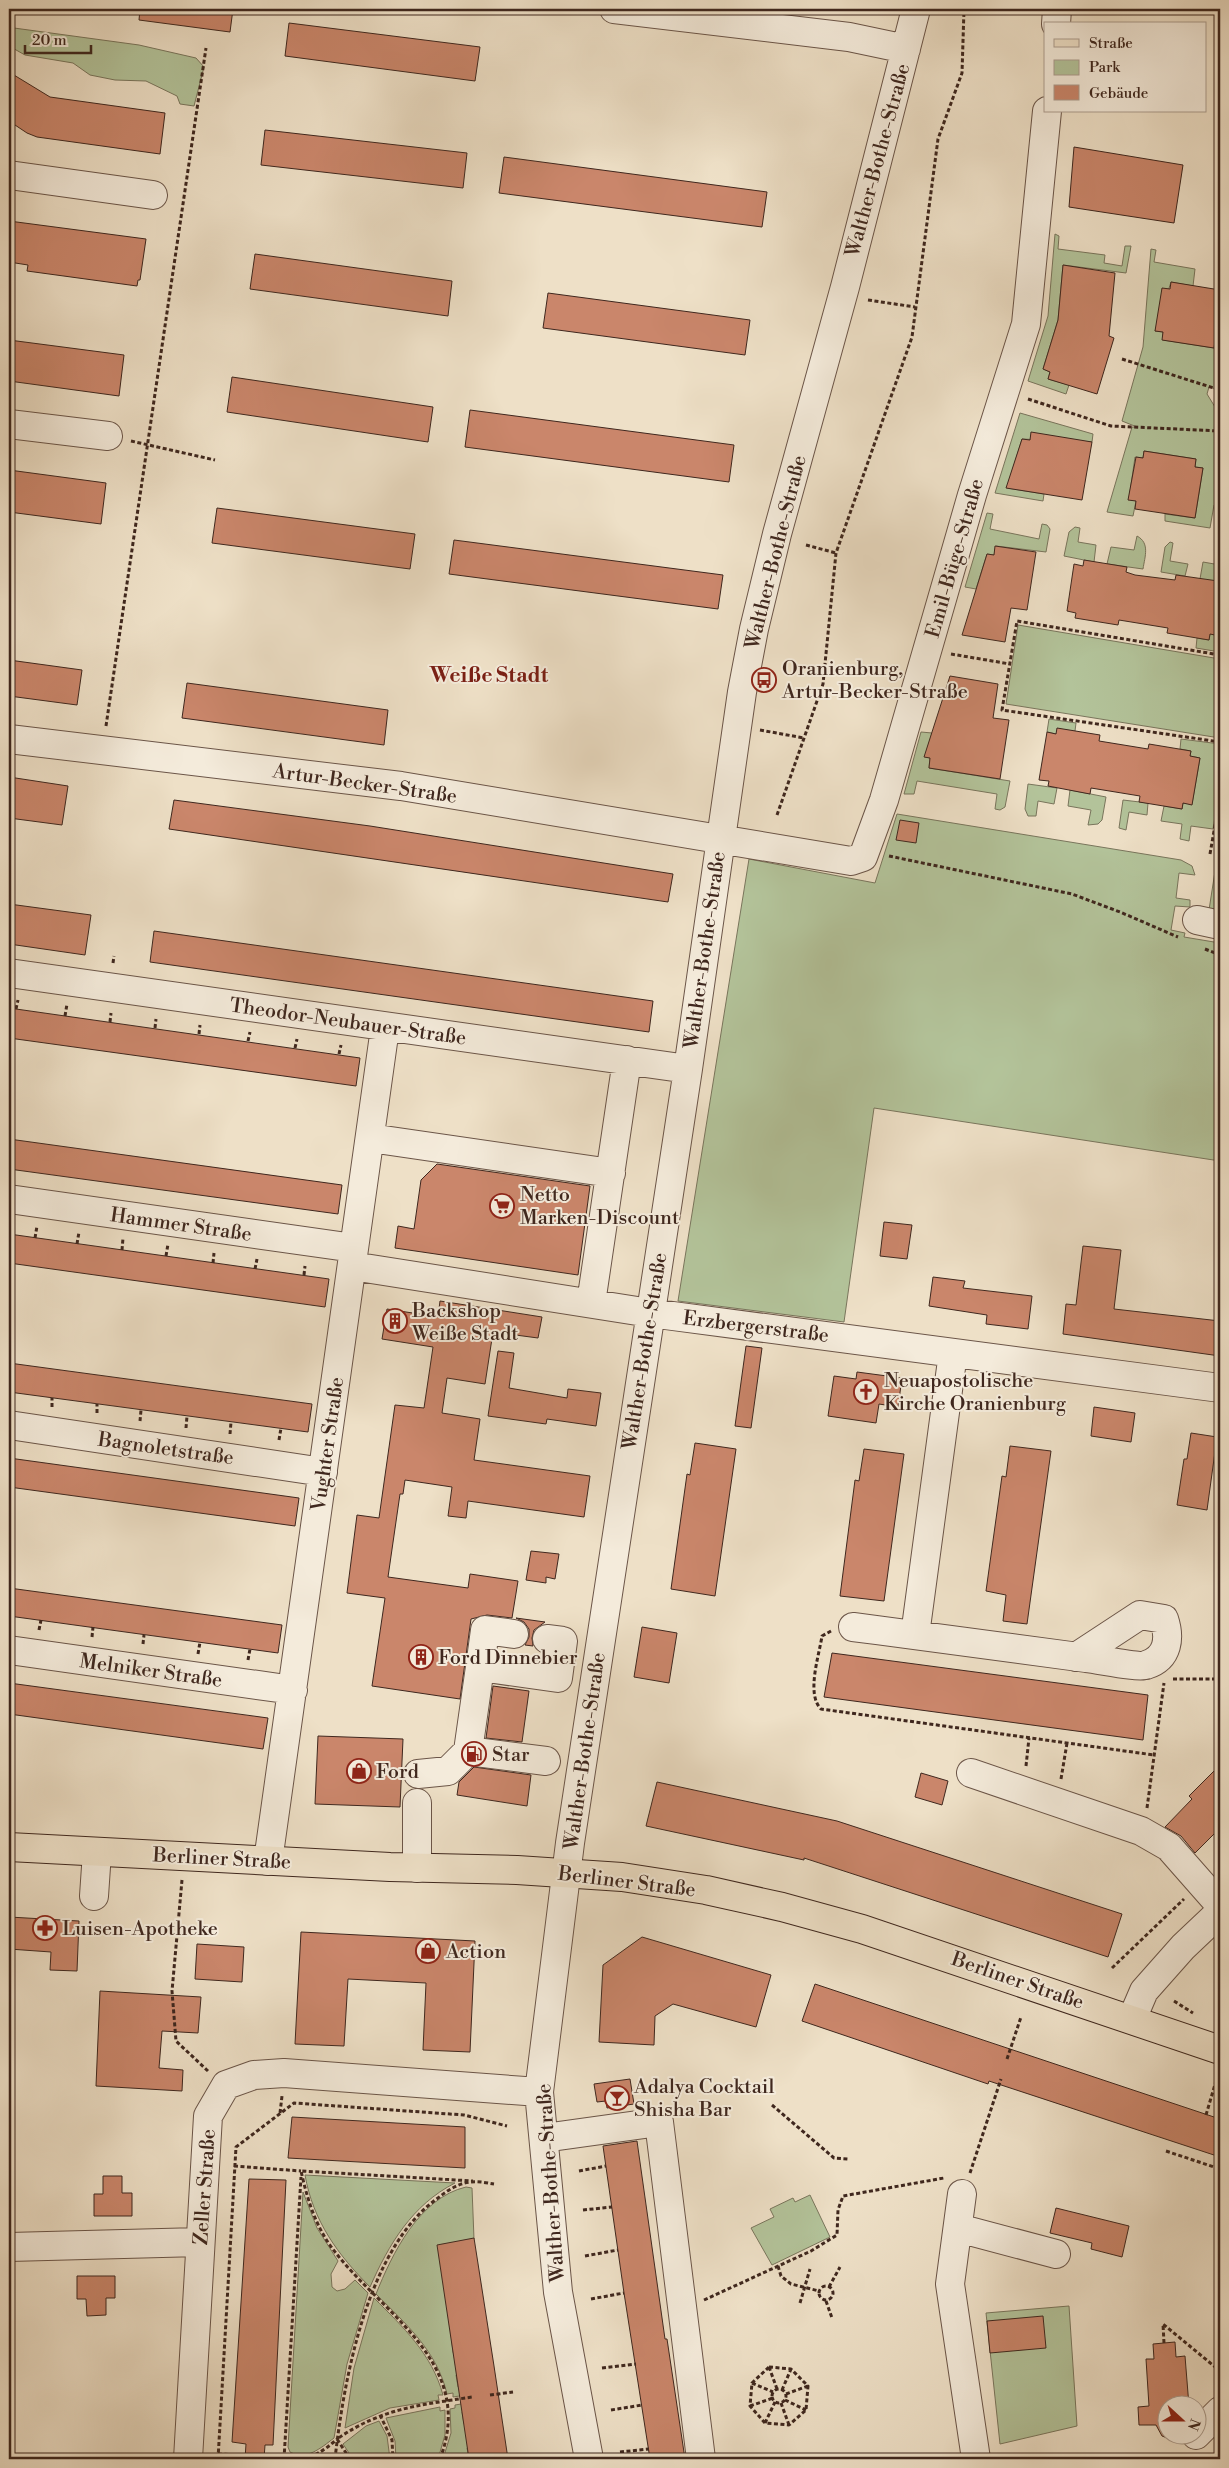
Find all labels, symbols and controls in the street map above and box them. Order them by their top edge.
scale bar [25,22,91,54]
legend [1044,22,1206,112]
text: 20 m [32,31,67,50]
text: Straße [1089,34,1133,53]
text: Park [1089,58,1121,77]
street label: Walther-Bothe-Straße [840,61,916,261]
text: Gebäude [1089,84,1148,103]
street label: Walther-Bothe-Straße [740,453,813,653]
street label: Emil-Büge-Straße [921,476,990,641]
place label: Oranienburg, Artur-Becker-Straße [781,657,968,705]
district label: Weiße Stadt [429,663,549,689]
bus stop icon: Oranienburg, Artur-Becker-Straße [751,667,777,693]
street label: Artur-Becker-Straße [270,759,459,810]
street label: Walther-Bothe-Straße [679,850,732,1052]
street label: Theodor-Neubauer-Straße [228,994,468,1051]
place label: Netto Marken-Discount [520,1183,679,1231]
supermarket icon: Netto Marken-Discount [489,1193,515,1219]
street label: Hammer Straße [108,1203,253,1248]
street label: Walther-Bothe-Straße [617,1251,673,1452]
place label: Backshop Weiße Stadt [411,1299,518,1347]
street label: Erzbergerstraße [681,1306,830,1349]
building icon: Backshop Weiße Stadt [382,1308,408,1334]
place label: Neuapostolische Kirche Oranienburg [884,1369,1067,1417]
street label: Vughter Straße [307,1375,350,1514]
church icon: Neuapostolische Kirche Oranienburg [853,1379,879,1405]
street label: Bagnoletstraße [95,1427,235,1471]
building icon: Ford Dinnebier [408,1644,434,1670]
place label: Ford Dinnebier [438,1646,578,1671]
street label: Melniker Straße [78,1649,224,1694]
street label: Walther-Bothe-Straße [559,1651,612,1853]
fuel station icon: Star [461,1741,487,1767]
place label: Star [492,1743,530,1768]
shop icon: Ford [346,1758,372,1784]
place label: Ford [376,1760,419,1785]
street label: Berliner Straße [151,1843,292,1876]
street label: Berliner Straße [556,1862,697,1903]
pharmacy icon: Luisen-Apotheke [32,1915,58,1941]
place label: Luisen-Apotheke [62,1917,218,1942]
shop icon: Action [415,1938,441,1964]
place label: Action [445,1940,506,1965]
street label: Berliner Straße [947,1947,1087,2016]
place label: Adalya Cocktail Shisha Bar [633,2075,774,2123]
street label: Walther-Bothe-Straße [532,2083,571,2284]
bar icon: Adalya Cocktail Shisha Bar [604,2085,630,2111]
street label: Zeller Straße [189,2128,222,2246]
north arrow [1156,2396,1206,2446]
text: N [1183,2416,1204,2433]

